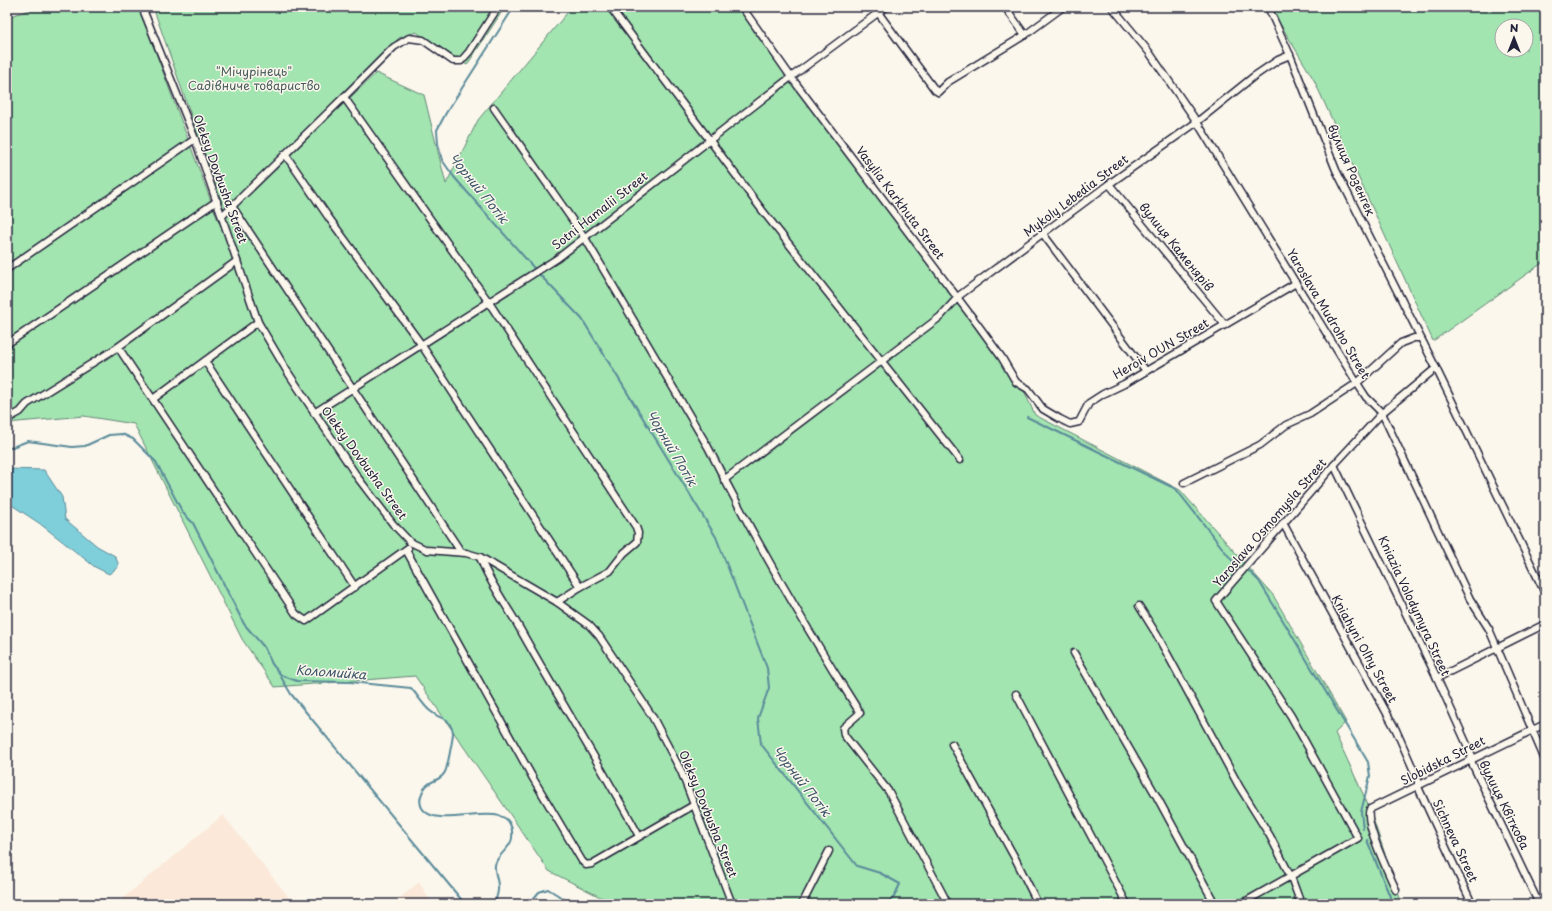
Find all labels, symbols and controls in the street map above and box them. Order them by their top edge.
north arrow [1494,18,1534,58]
text: N [1510,19,1519,36]
park label: "Мічурінець" Садівниче товариство [188,62,320,94]
street label: Oleksy Dovbusha Street [189,112,253,246]
street label: вулиця Розенгек [1324,121,1380,218]
street label: Vasylia Karkhuta Street [852,142,949,263]
water label: Чорний Потік [445,149,514,228]
street label: Mykoly Lebedia Street [1019,150,1132,241]
street label: Sotni Hamalii Street [548,167,651,253]
street label: вулиця Каменярів [1135,198,1218,295]
street label: Yaroslava Mudroho Street [1283,245,1375,382]
street label: Heroiv OUN Street [1109,313,1212,383]
street label: Oleksy Dovbusha Street [318,402,412,523]
water label: Чорний Потік [642,406,703,490]
street label: Yaroslava Osmomysla Street [1208,454,1330,591]
street label: Kniazia Volodymyra Street [1374,533,1455,679]
street label: Kniahyni Olhy Street [1328,591,1402,706]
water label: Коломийка [295,660,368,683]
street label: Slobidska Street [1397,731,1488,789]
water label: Чорний Потік [769,741,837,821]
street label: Oleksy Dovbusha Street [675,747,743,880]
street label: вулиця Квіткова [1476,757,1535,853]
street label: Sichneva Street [1429,796,1483,885]

